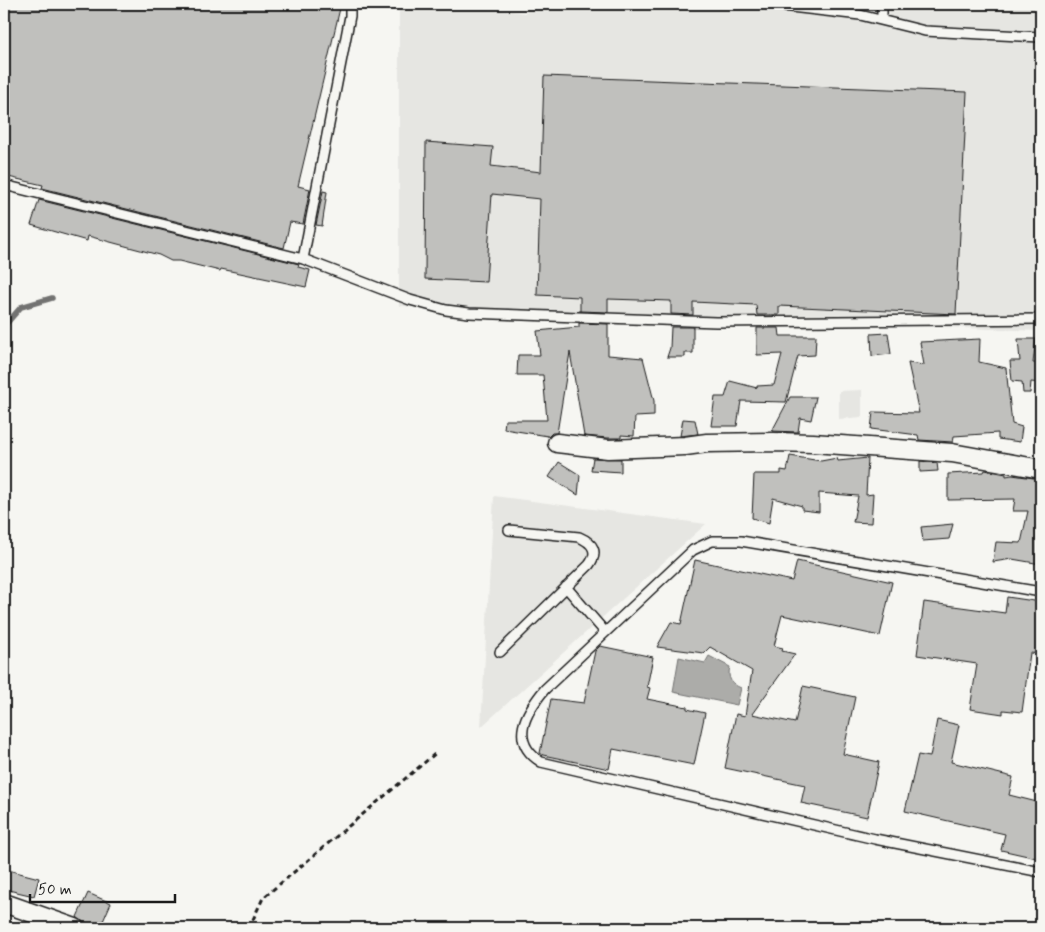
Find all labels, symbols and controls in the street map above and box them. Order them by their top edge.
scale bar [30,872,175,904]
text: 50 m [38,880,72,900]

